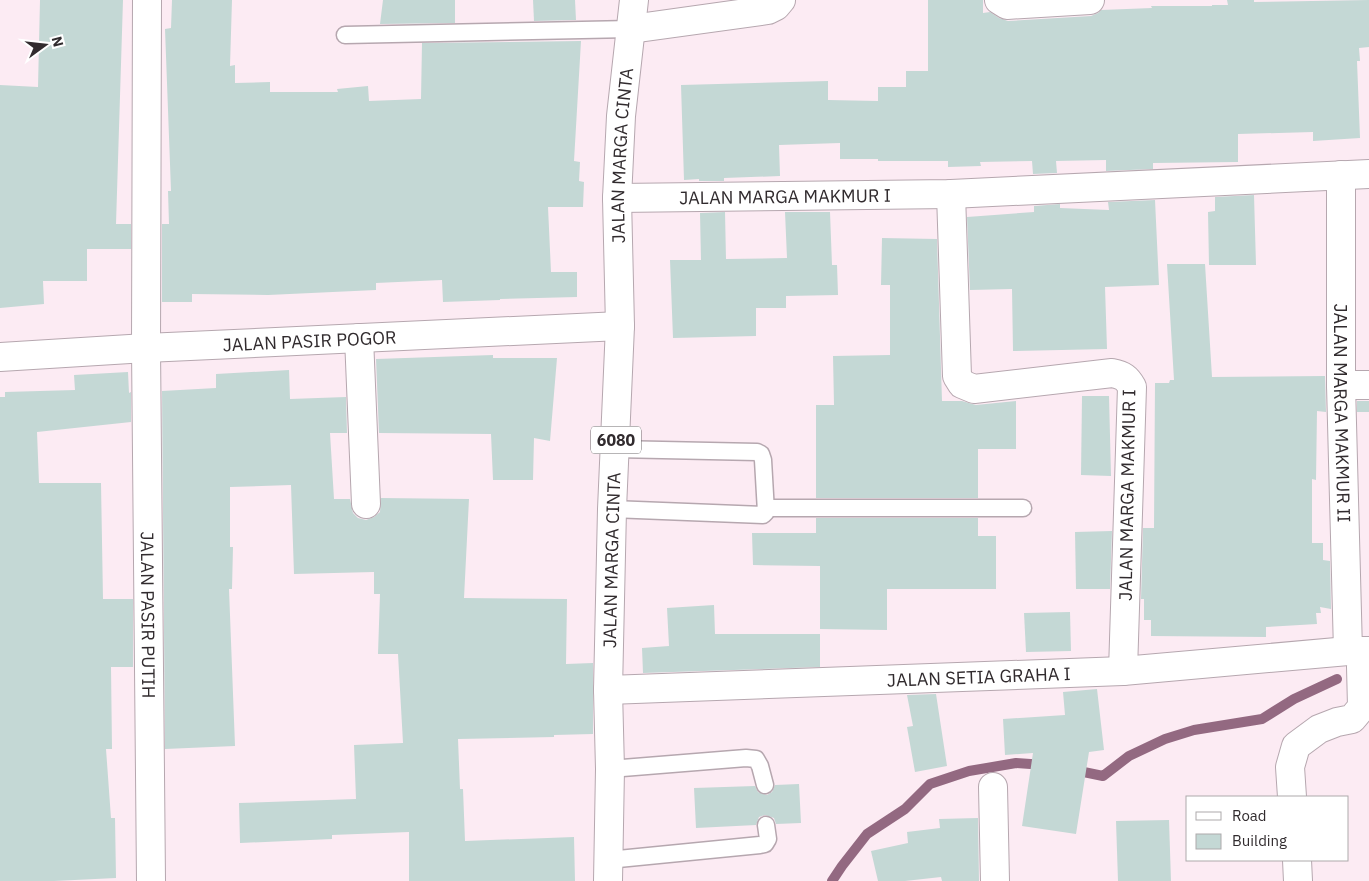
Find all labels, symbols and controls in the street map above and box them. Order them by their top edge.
north arrow [20,20,70,70]
text: N [48,34,68,49]
street label: JALAN MARGA CINTA [605,66,638,244]
street label: JALAN MARGA MAKMUR I [679,183,891,209]
street label: JALAN MARGA MAKMUR II [1330,304,1356,523]
street label: JALAN PASIR POGOR [222,325,397,356]
street label: JALAN MARGA MAKMUR I [1114,389,1140,601]
road number: 6080 [591,426,641,454]
street label: JALAN MARGA CINTA [597,471,625,648]
street label: JALAN PASIR PUTIH [136,531,161,699]
street label: JALAN SETIA GRAHA I [886,661,1071,691]
legend [1186,796,1349,861]
text: Road [1232,806,1267,825]
text: Building [1232,831,1287,850]

